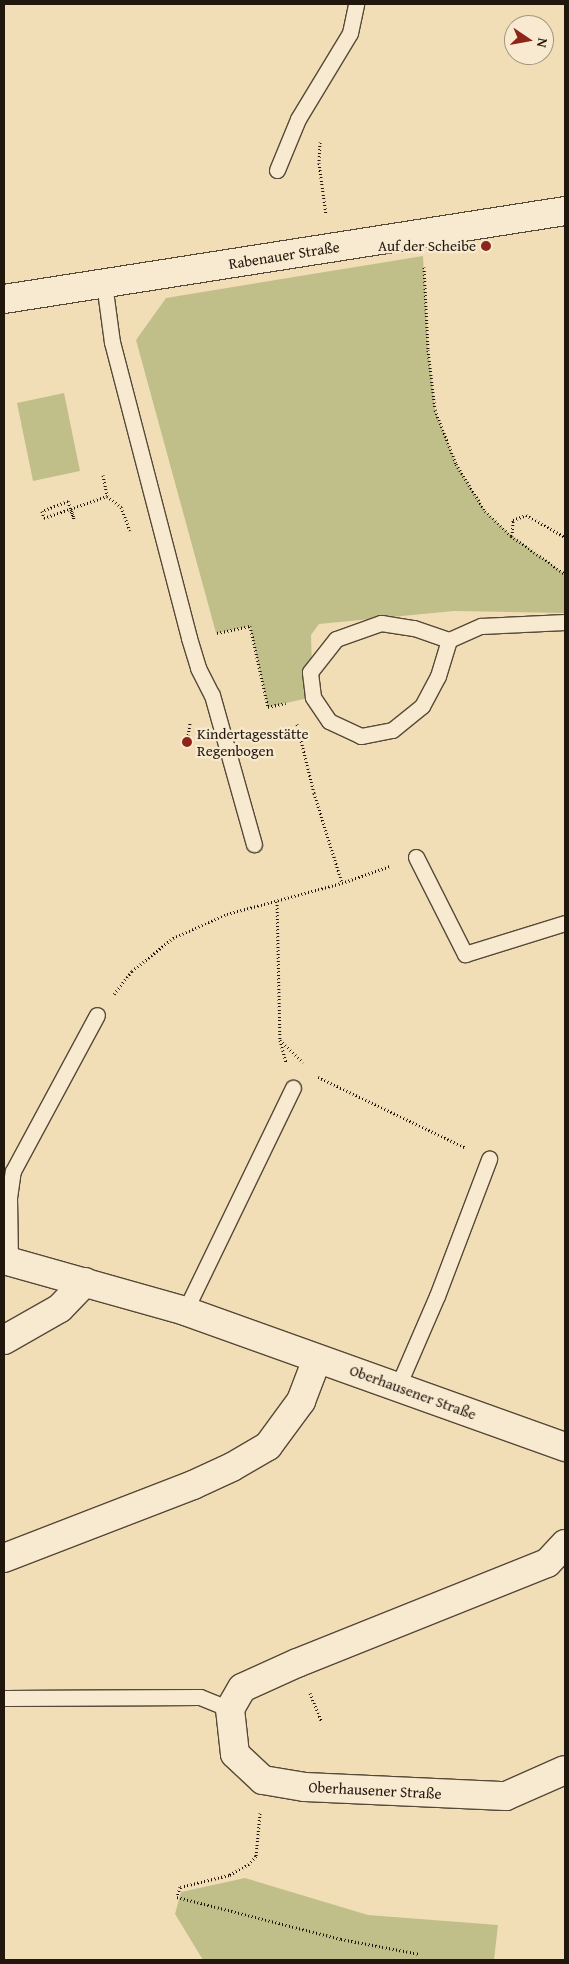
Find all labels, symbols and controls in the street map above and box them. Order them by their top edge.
north arrow [504,15,554,65]
text: N [532,36,553,50]
street label: Rabenauer Straße [227,237,341,273]
place label: Auf der Scheibe [378,237,476,255]
marker: Auf der Scheibe [480,240,492,252]
place label: Kindertagesstätte Regenbogen [197,724,309,759]
marker: Kindertagesstätte Regenbogen [181,736,193,748]
street label: Oberhausener Straße [347,1361,479,1423]
street label: Oberhausener Straße [308,1778,442,1802]

